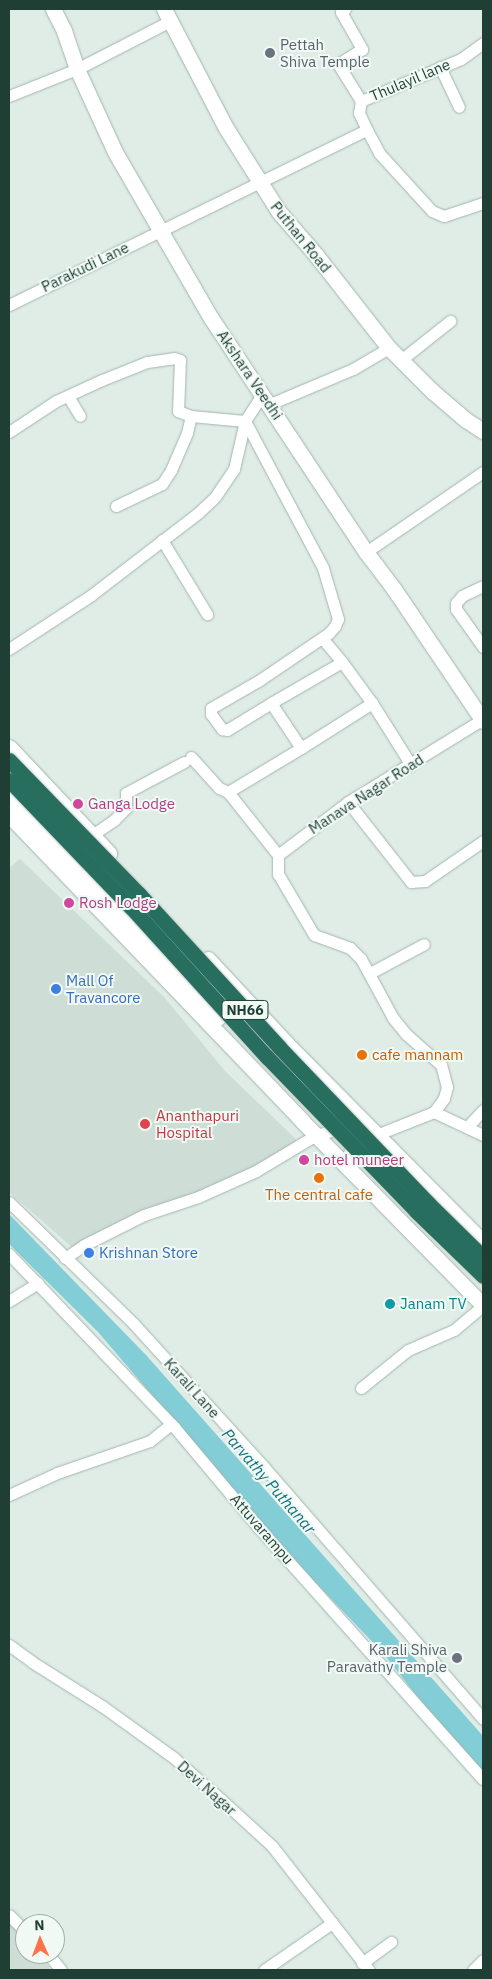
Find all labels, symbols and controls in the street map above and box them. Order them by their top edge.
place label: Pettah Shiva Temple [280,35,370,70]
marker: Pettah Shiva Temple [264,47,276,59]
street label: Thulayil lane [367,55,453,105]
street label: Puthan Road [267,198,335,276]
street label: Parakudi Lane [38,238,132,296]
street label: Akshara Veedhi [213,327,287,423]
street label: Manava Nagar Road [305,750,427,838]
place label: Ganga Lodge [88,795,175,813]
marker: Ganga Lodge [72,798,84,810]
place label: Rosh Lodge [79,894,157,912]
marker: Rosh Lodge [63,897,75,909]
place label: Mall Of Travancore [66,971,141,1006]
marker: Mall Of Travancore [50,983,62,995]
road number: NH66 [221,998,269,1022]
place label: cafe mannam [372,1046,463,1064]
marker: cafe mannam [356,1049,368,1061]
place label: Ananthapuri Hospital [156,1106,239,1141]
marker: Ananthapuri Hospital [138,1117,152,1131]
place label: hotel muneer [314,1151,404,1169]
marker: hotel muneer [298,1154,310,1166]
marker: The central cafe [313,1172,325,1184]
place label: The central cafe [265,1186,373,1204]
place label: Krishnan Store [99,1244,198,1262]
marker: Krishnan Store [83,1247,95,1259]
place label: Janam TV [400,1295,467,1313]
marker: Janam TV [384,1298,396,1310]
street label: Karali Lane [160,1354,224,1422]
water label: Parvathy Puthanar [218,1424,320,1538]
street label: Attuvarampu [227,1490,297,1568]
place label: Karali Shiva Paravathy Temple [327,1640,447,1675]
marker: Karali Shiva Paravathy Temple [451,1652,463,1664]
street label: Devi Nagar [174,1757,240,1819]
north arrow [15,1914,65,1964]
text: N [34,1916,45,1934]

